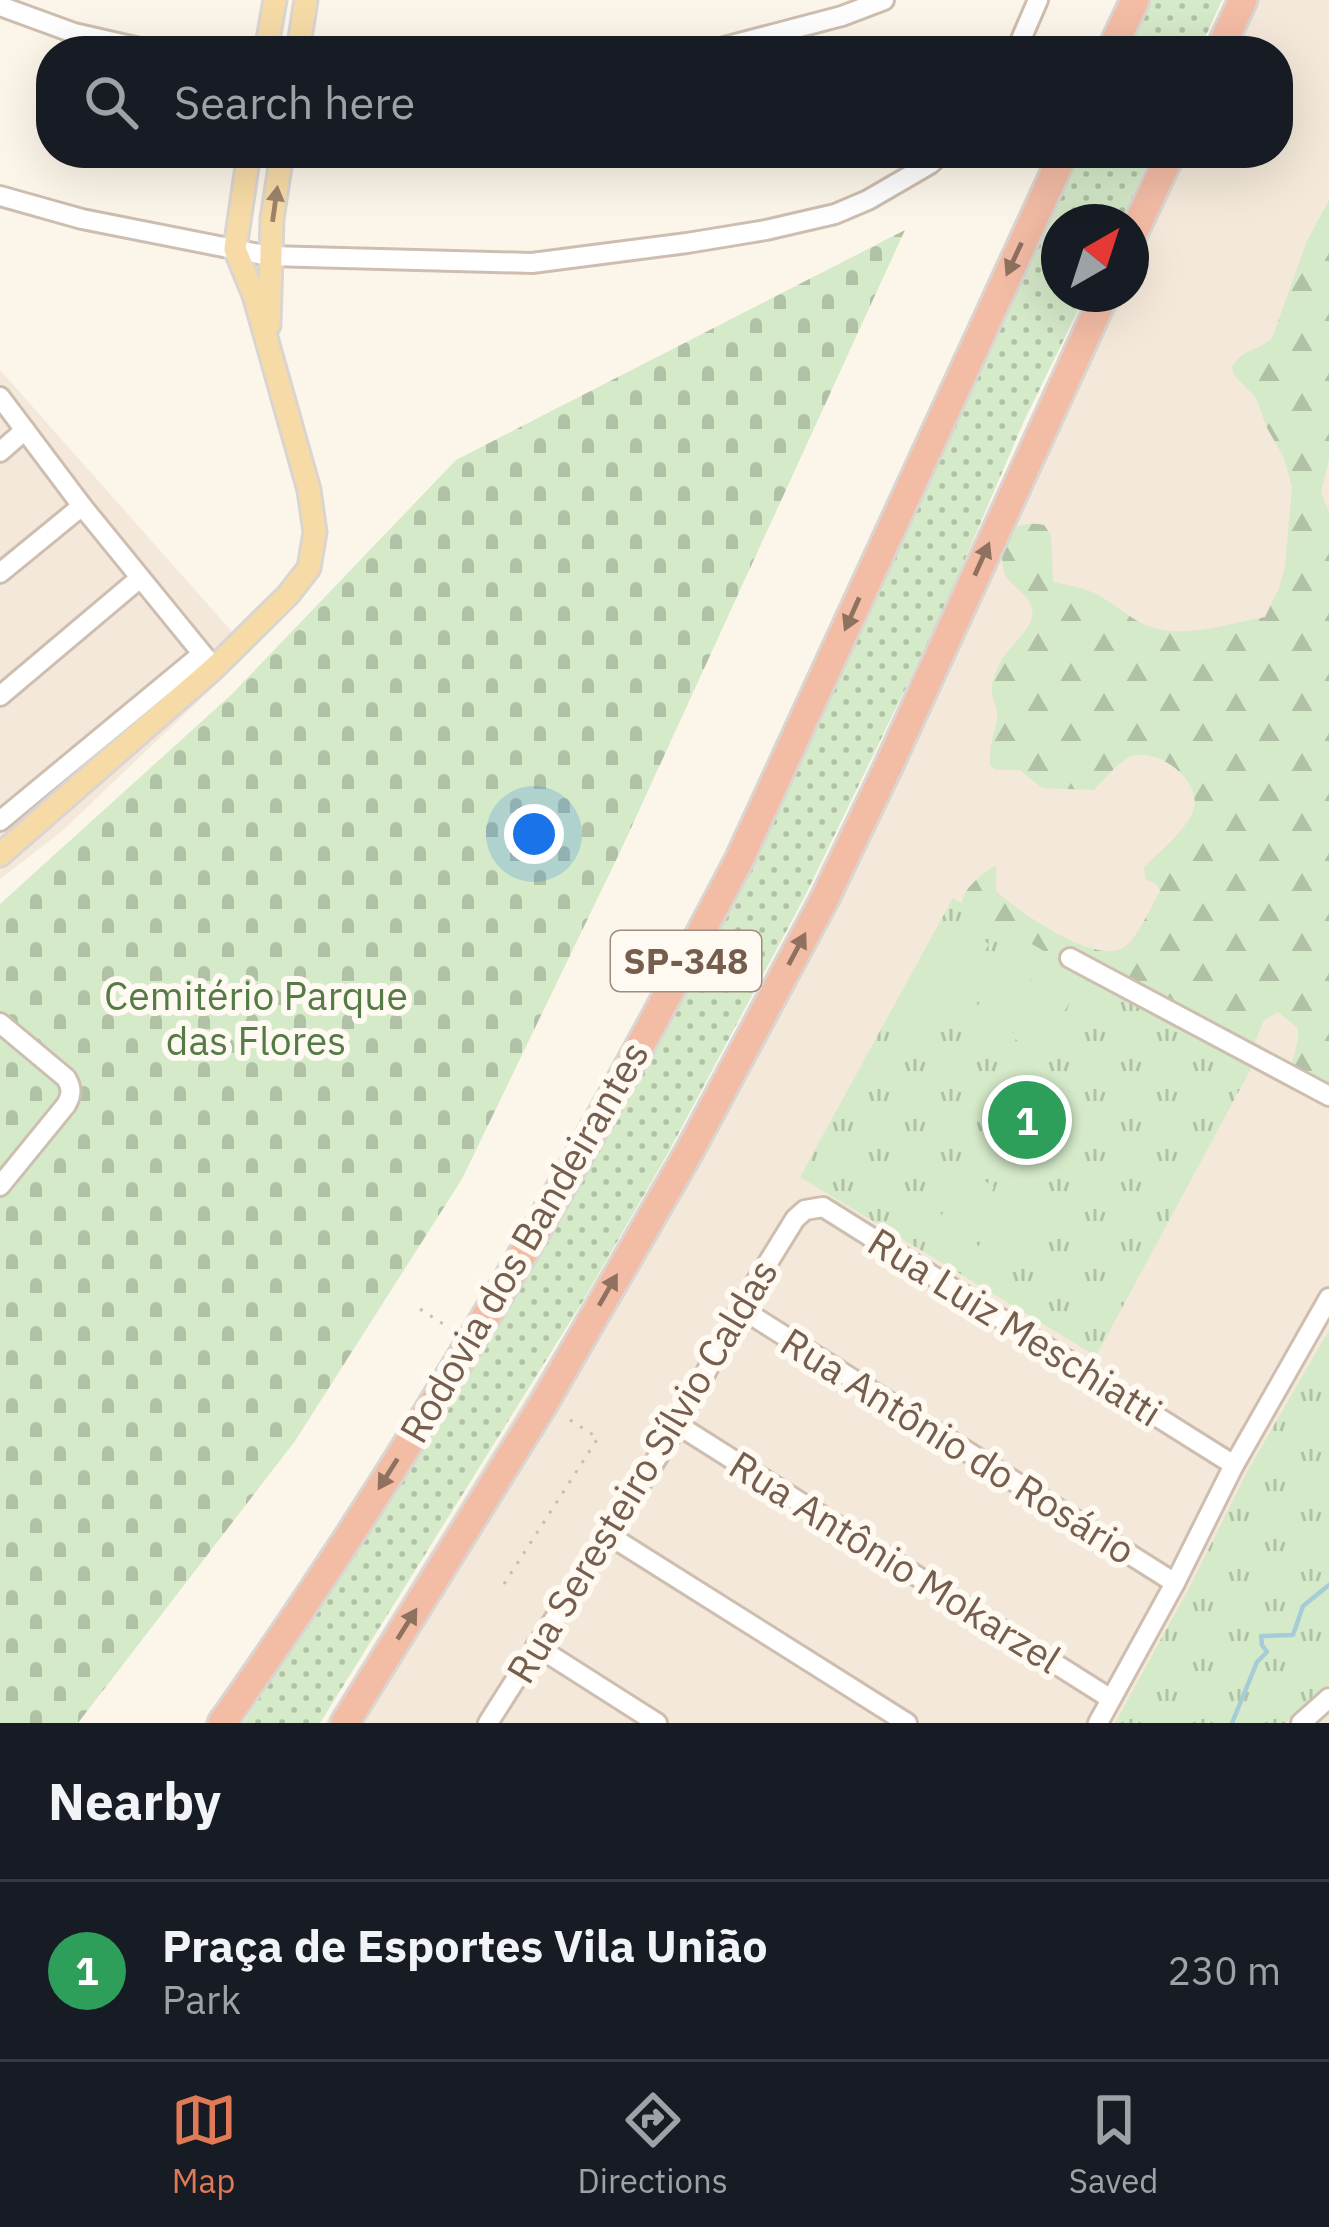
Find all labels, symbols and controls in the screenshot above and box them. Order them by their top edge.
search box [36,36,1293,168]
icon: search [78,69,144,135]
text: Search here [174,73,415,131]
one-way arrow [265,185,284,222]
north arrow [1041,204,1149,312]
one-way arrow [1004,242,1024,277]
one-way arrow [973,541,993,576]
one-way arrow [841,596,861,631]
your location [504,804,564,864]
road number: SP-348 [611,931,761,991]
one-way arrow [786,931,807,966]
park label: Cemitério Parque das Flores [104,970,408,1066]
street label: Rodovia dos Bandeirantes [388,1032,659,1452]
pin: 1 [988,1075,1066,1165]
street label: Rua Luiz Meschiatti [859,1216,1172,1437]
street label: Rua Seresteiro Sílvio Caldas [495,1249,789,1692]
one-way arrow [597,1273,618,1307]
street label: Rua Antônio do Rosário [772,1316,1145,1575]
street label: Rua Antônio Mokarzel [720,1439,1070,1684]
one-way arrow [378,1457,399,1491]
one-way arrow [396,1607,417,1641]
text: Nearby [48,1768,221,1834]
text: Praça de Esportes Vila União [162,1916,768,1974]
text: 1 [75,1945,99,1996]
text: 230 m [1168,1945,1281,1996]
text: Park [162,1974,241,2025]
tab: Map [171,2087,237,2202]
tab: Directions [578,2087,728,2202]
tab: Saved [1069,2087,1158,2202]

